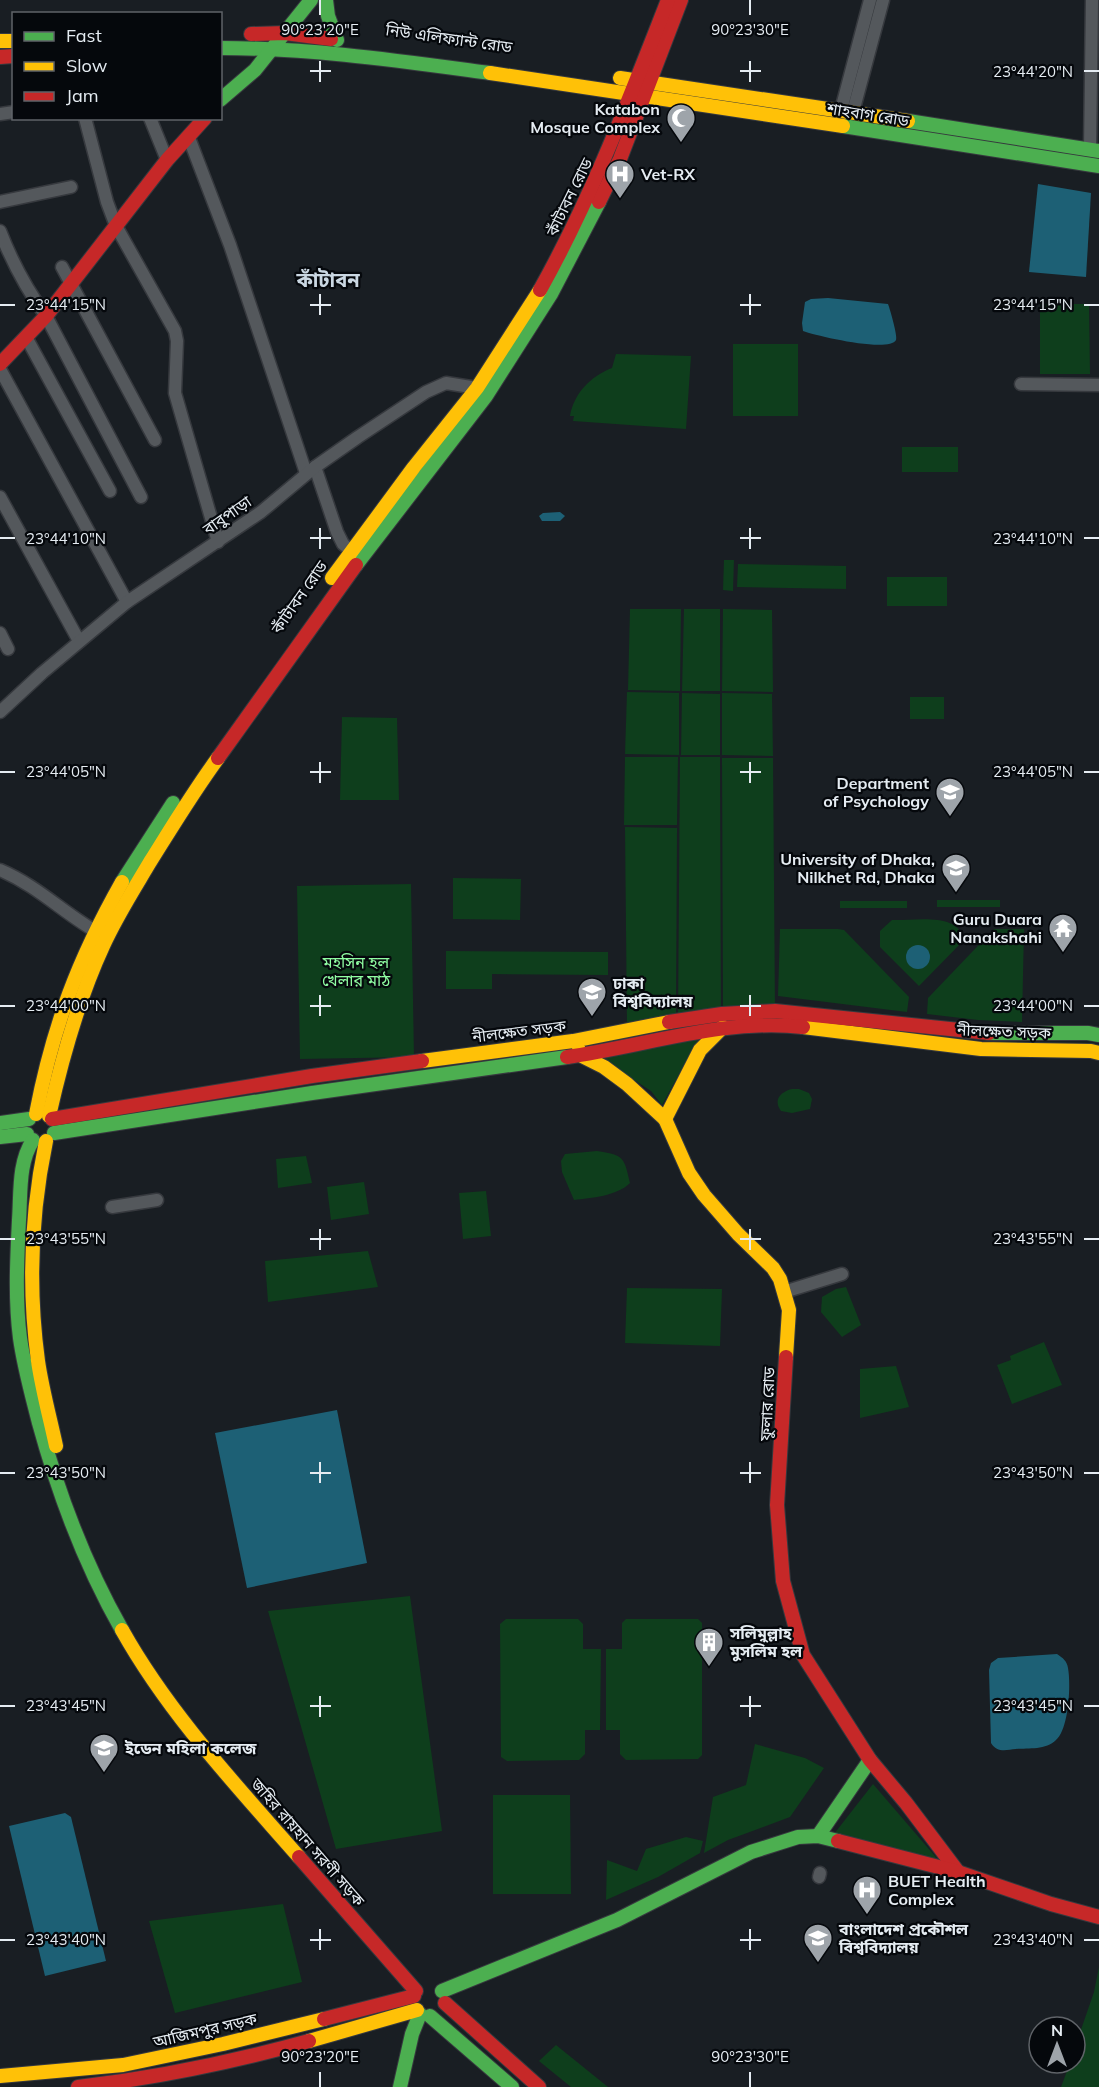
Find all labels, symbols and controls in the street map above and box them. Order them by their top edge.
legend [12,12,222,120]
street label: নিউ এলিফ্যান্ট রোড [383,19,514,57]
text: 90°23'20"E [281,20,359,39]
text: 90°23'30"E [711,20,789,39]
text: Fast [66,24,102,47]
text: Slow [66,54,108,77]
text: 23°44'20"N [993,62,1073,81]
text: Jam [66,84,99,107]
street label: শাহবাগ রোড [824,97,911,130]
place label: Katabon Mosque Complex [530,99,660,137]
mosque icon: Katabon Mosque Complex [665,102,697,144]
street label: কাঁটাবন রোড [541,154,597,240]
hospital icon: Vet-RX [604,158,636,200]
place label: Vet-RX [640,164,695,184]
district label: কাঁটাবন [295,267,360,292]
text: 23°44'15"N [26,295,106,314]
text: 23°44'15"N [993,295,1073,314]
street label: বাবুপাড়া [198,491,256,539]
text: 23°44'10"N [26,529,106,548]
text: 23°44'10"N [993,529,1073,548]
street label: কাঁটাবন রোড [266,556,332,638]
text: 23°44'05"N [26,762,106,781]
text: 23°44'05"N [993,762,1073,781]
place label: Department of Psychology [823,773,929,811]
school or university icon: Department of Psychology [934,776,966,818]
place label: University of Dhaka, Nilkhet Rd, Dhaka [780,849,935,887]
school or university icon: University of Dhaka, Nilkhet Rd, Dhaka [940,852,972,894]
place label: Guru Duara Nanakshahi [950,909,1042,947]
temple icon: Guru Duara Nanakshahi [1047,912,1079,954]
park label: মহসিন হল খেলার মাঠ [322,952,390,990]
place label: ঢাকা বিশ্ববিদ্যালয় [612,973,694,1011]
school or university icon: ঢাকা বিশ্ববিদ্যালয় [576,976,608,1018]
text: 23°44'00"N [26,996,106,1015]
text: 23°44'00"N [993,996,1073,1015]
street label: নীলক্ষেত সড়ক [470,1015,568,1047]
street label: নীলক্ষেত সড়ক [956,1019,1053,1043]
text: 23°43'55"N [26,1229,106,1248]
text: 23°43'55"N [993,1229,1073,1248]
street label: ফুলার রোড [755,1366,779,1442]
text: 23°43'50"N [26,1463,106,1482]
text: 23°43'50"N [993,1463,1073,1482]
place label: সলিমুল্লাহ মুসলিম হল [729,1623,803,1662]
building icon: সলিমুল্লাহ মুসলিম হল [693,1626,725,1668]
text: 23°43'45"N [26,1696,106,1715]
text: 23°43'45"N [993,1696,1073,1715]
school or university icon: ইডেন মহিলা কলেজ [88,1732,120,1774]
place label: ইডেন মহিলা কলেজ [124,1738,257,1758]
street label: জহির রায়হান সরণী সড়ক [246,1773,370,1911]
place label: BUET Health Complex [888,1871,986,1909]
hospital icon: BUET Health Complex [851,1874,883,1916]
place label: বাংলাদেশ প্রকৌশল বিশ্ববিদ্যালয় [838,1919,969,1957]
school or university icon: বাংলাদেশ প্রকৌশল বিশ্ববিদ্যালয় [802,1922,834,1964]
text: 23°43'40"N [26,1930,106,1949]
text: 23°43'40"N [993,1930,1073,1949]
street label: আজিমপুর সড়ক [150,2008,260,2052]
north arrow [1027,2015,1087,2075]
text: N [1051,2020,1063,2040]
text: 90°23'20"E [281,2047,359,2066]
text: 90°23'30"E [711,2047,789,2066]

